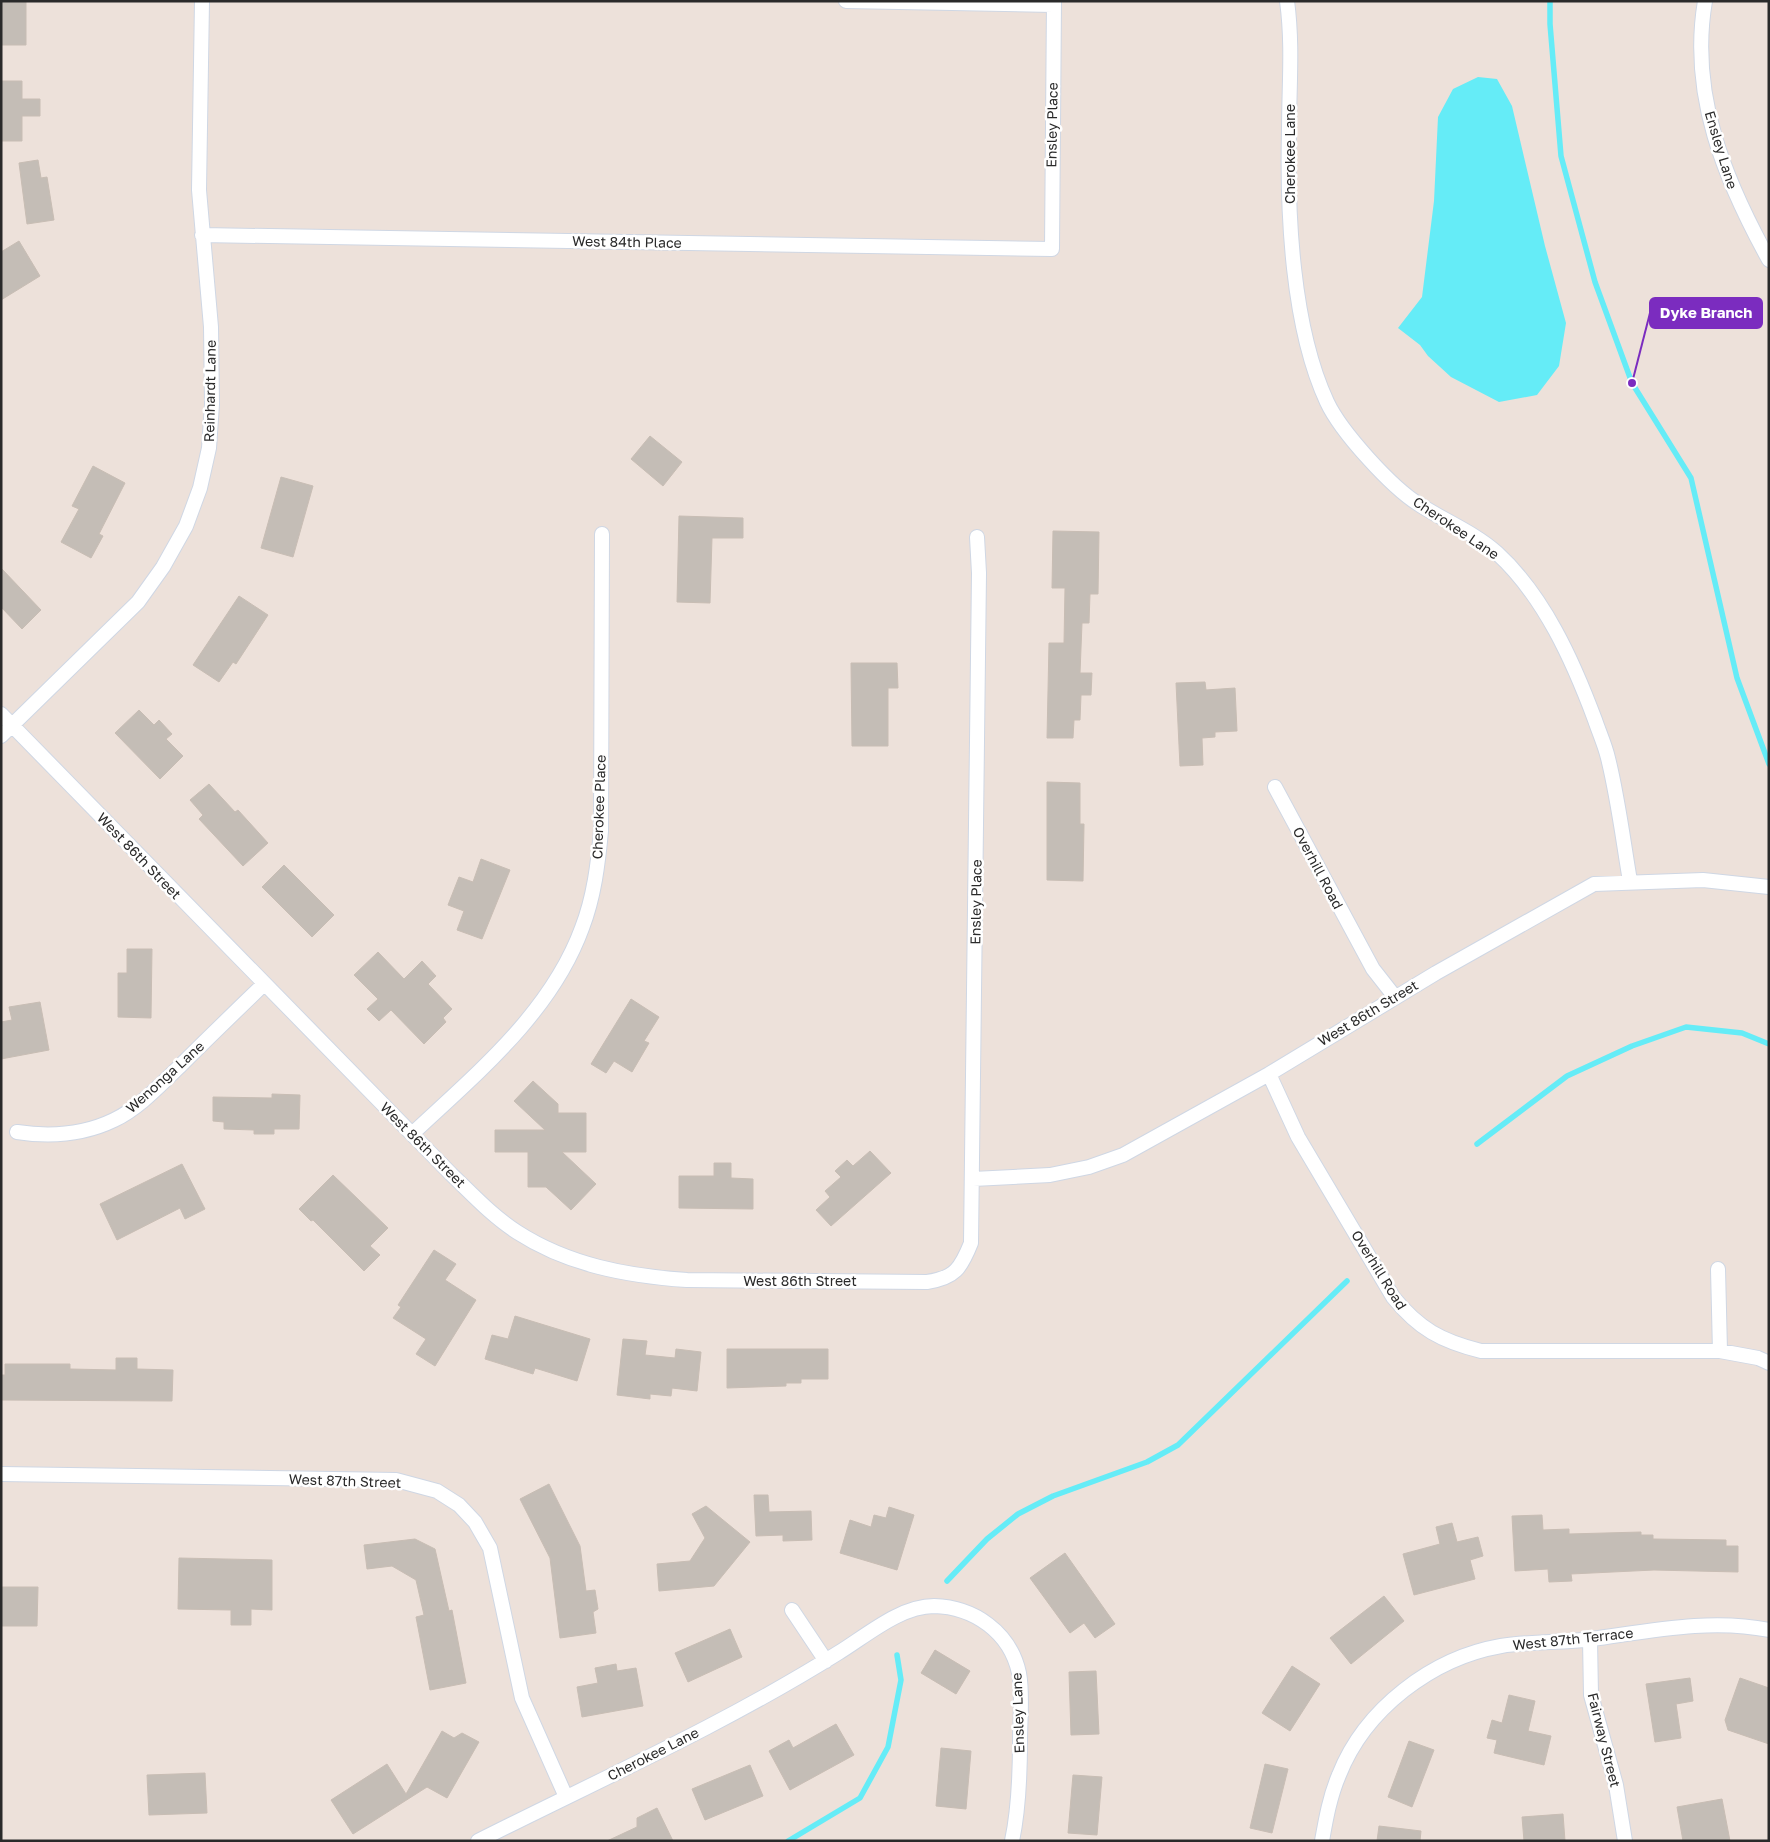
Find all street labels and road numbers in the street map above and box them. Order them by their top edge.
street label: Ensley Place [1042,82,1061,168]
street label: Cherokee Lane [1281,104,1298,204]
street label: Ensley Lane [1702,109,1741,191]
street label: West 84th Place [572,232,682,251]
street label: Reinhardt Lane [200,340,219,442]
street label: Cherokee Lane [1410,493,1503,563]
street label: Cherokee Place [588,754,609,860]
street label: West 86th Street [94,809,185,902]
street label: Overhill Road [1290,824,1347,912]
street label: Ensley Place [966,859,985,945]
street label: West 86th Street [1315,976,1421,1049]
street label: Wenonga Lane [122,1037,207,1116]
street label: West 86th Street [377,1098,470,1191]
street label: Overhill Road [1348,1227,1411,1313]
street label: West 86th Street [743,1272,857,1289]
street label: West 87th Street [288,1470,402,1491]
street label: West 87th Terrace [1512,1624,1634,1653]
street label: Ensley Lane [1008,1672,1027,1754]
street label: Fairway Street [1585,1691,1624,1789]
street label: Cherokee Lane [604,1723,701,1784]

